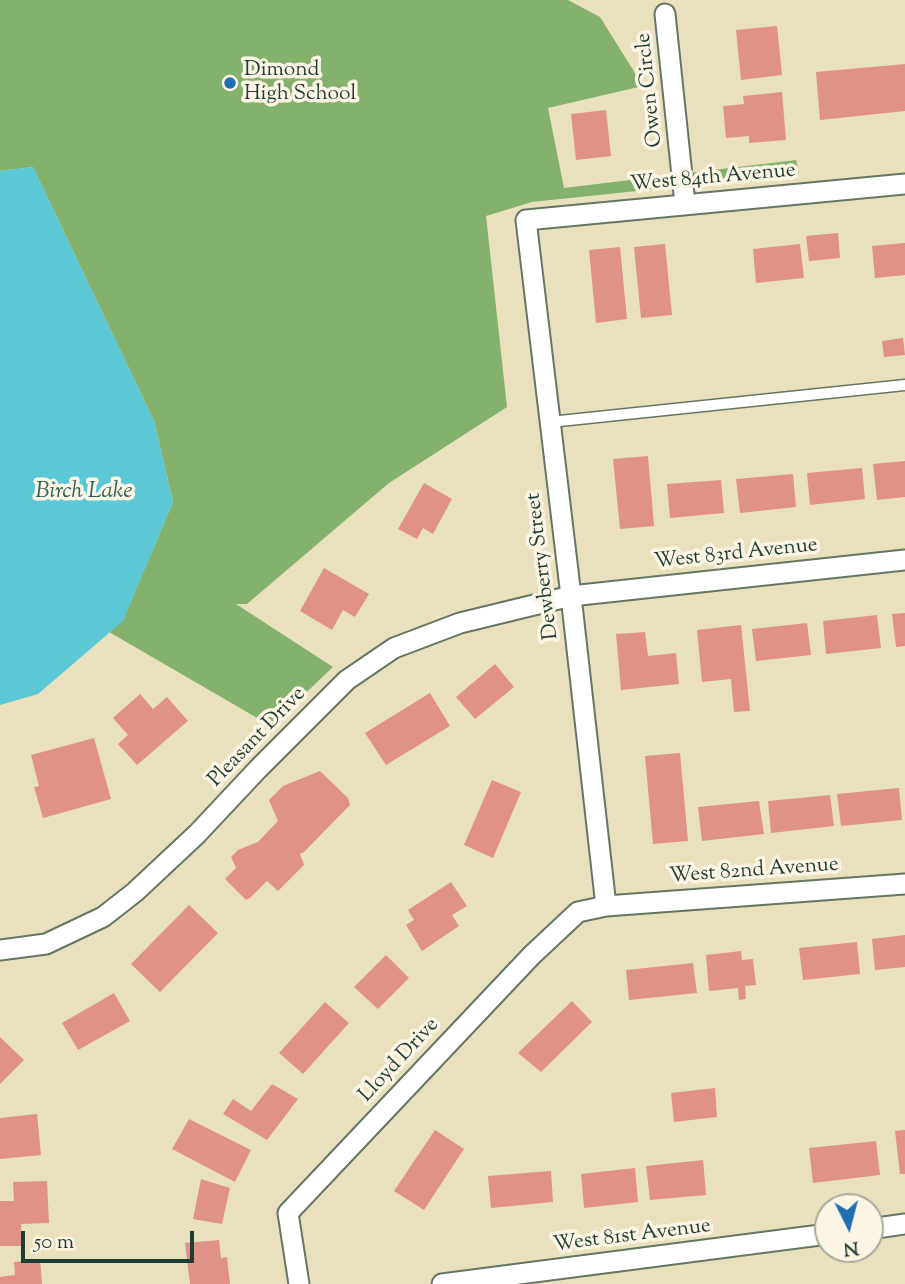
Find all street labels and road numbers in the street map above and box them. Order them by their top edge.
street label: Owen Circle [632,32,670,148]
street label: West 84th Avenue [629,159,797,199]
street label: Dewberry Street [522,491,566,641]
street label: West 83rd Avenue [653,534,819,576]
street label: Pleasant Drive [204,683,312,793]
street label: West 82nd Avenue [668,854,840,890]
street label: Lloyd Drive [355,1014,445,1108]
street label: West 81st Avenue [552,1215,712,1259]

